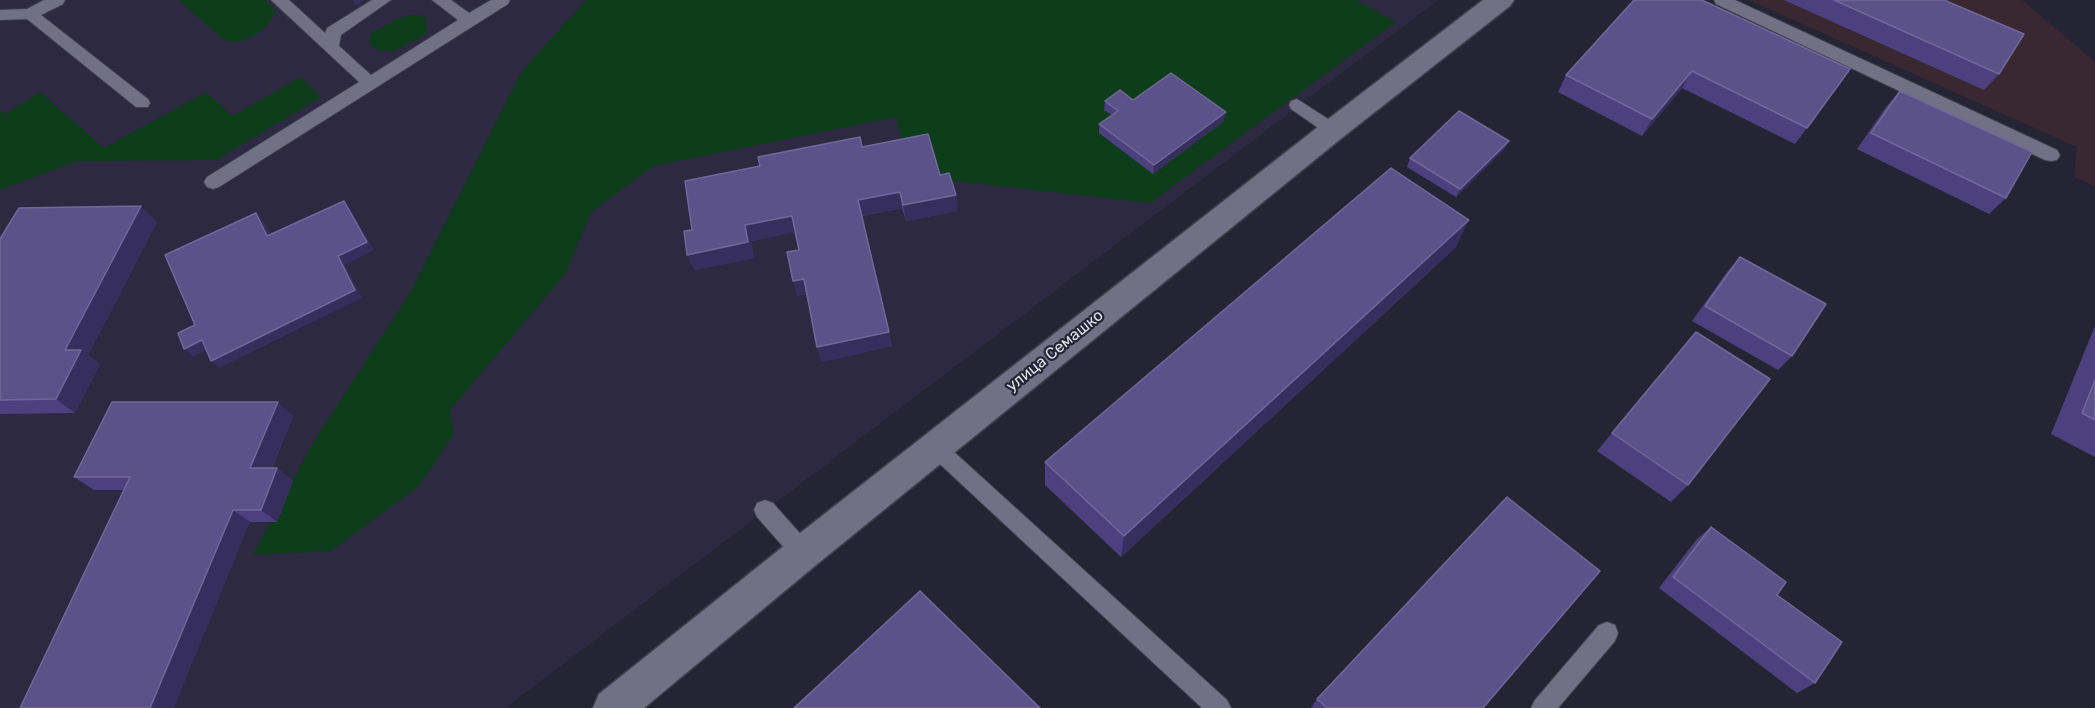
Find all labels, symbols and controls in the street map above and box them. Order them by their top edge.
street label: улица Семашко [1003,306,1107,396]

